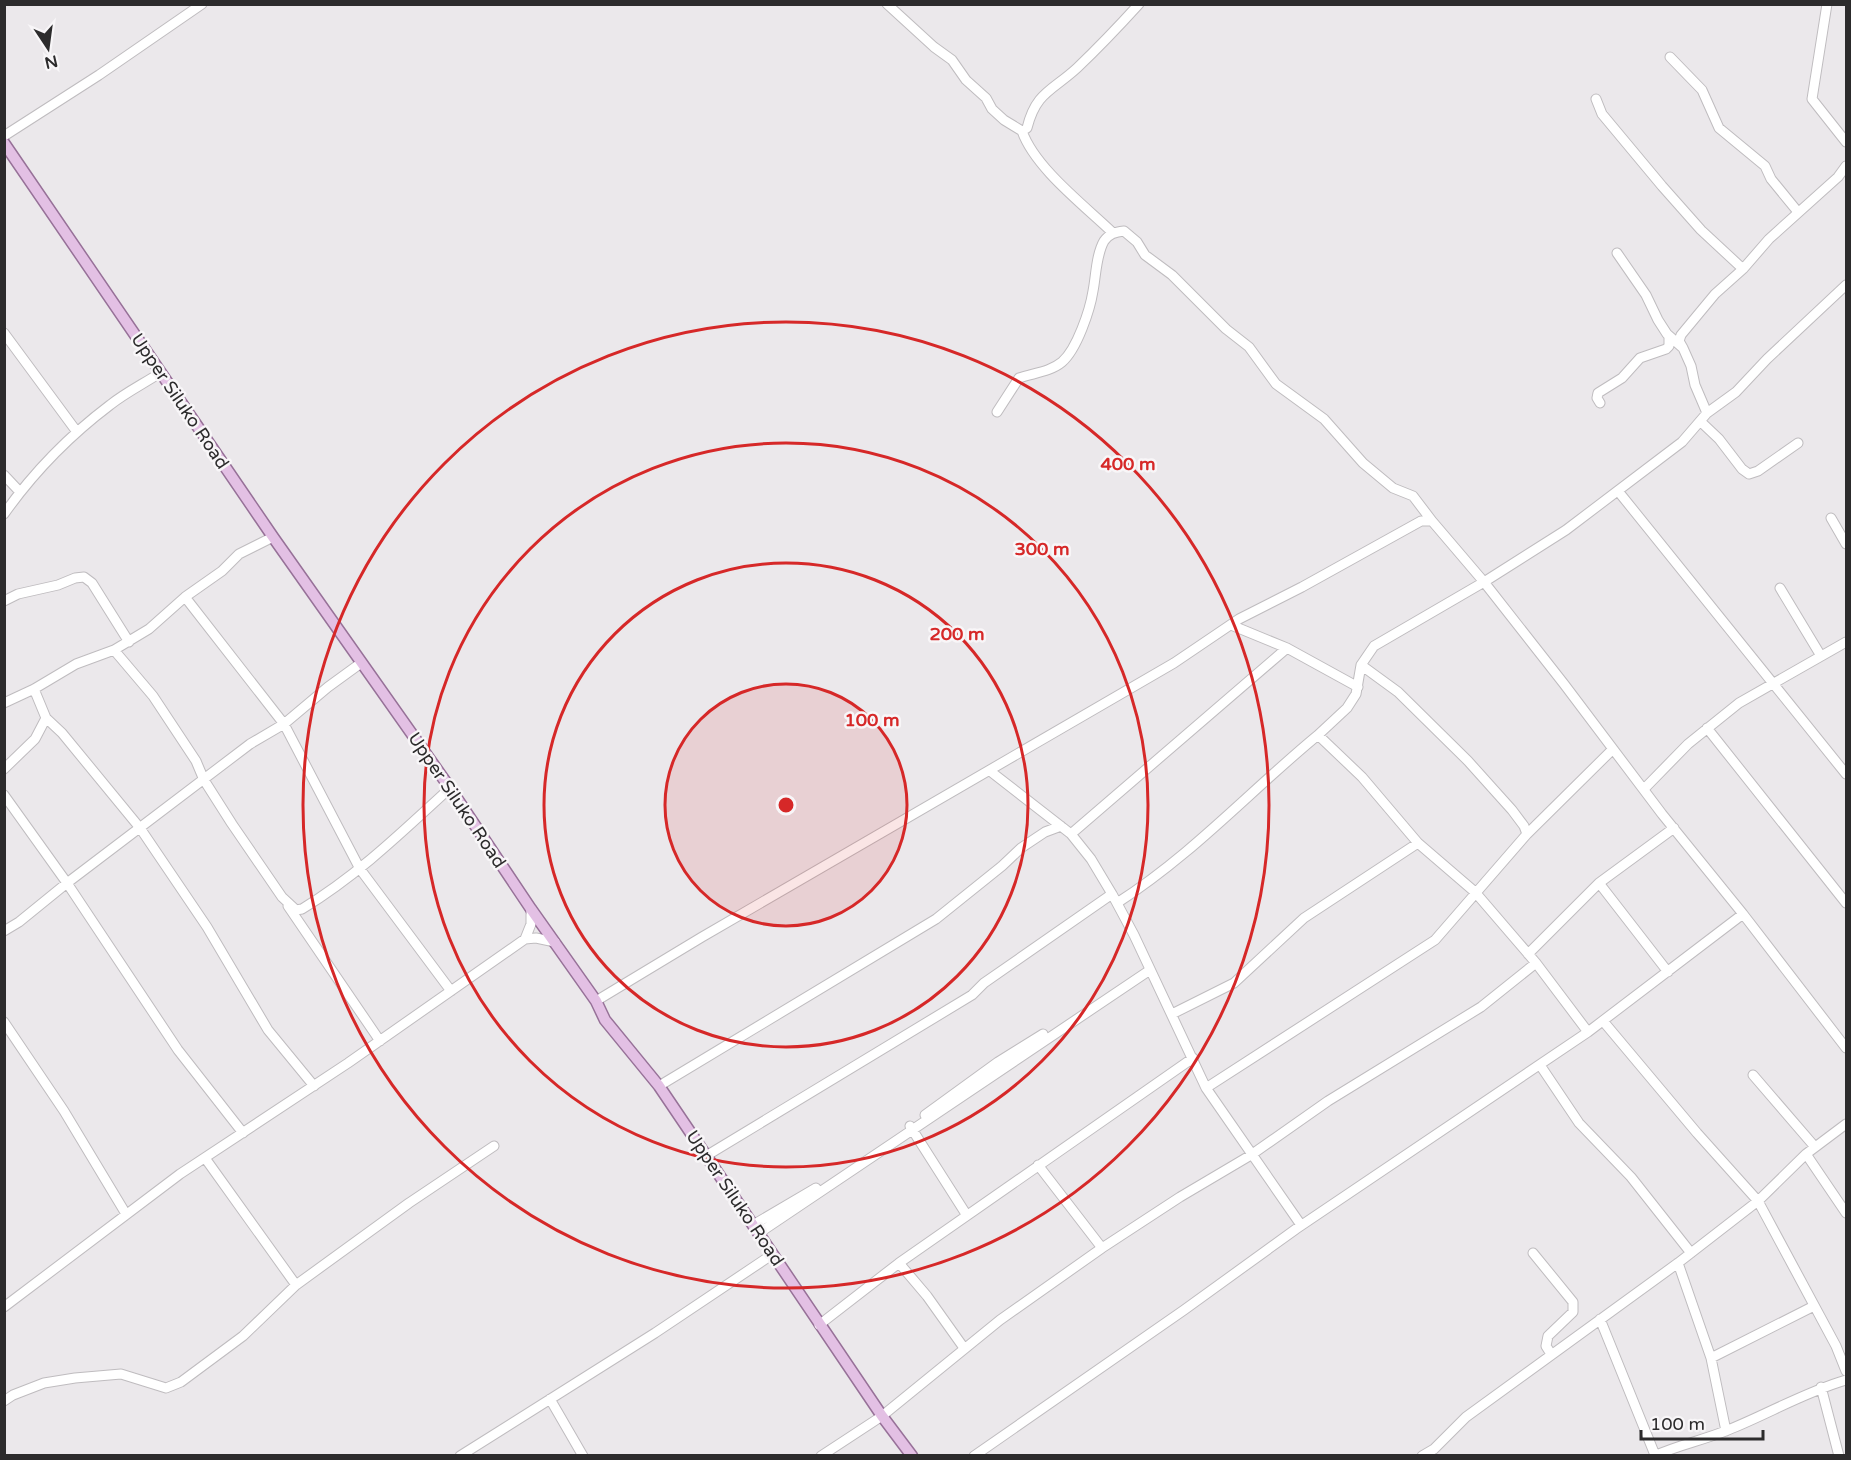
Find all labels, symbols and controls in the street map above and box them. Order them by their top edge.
north arrow [18,18,78,78]
text: N [43,50,60,73]
street label: Upper Siluko Road [126,329,234,473]
text: 400 m [1100,453,1156,475]
text: 300 m [1014,538,1070,560]
text: 200 m [929,623,985,645]
text: 100 m [844,709,900,731]
street label: Upper Siluko Road [403,728,511,872]
centre of rings [776,795,796,815]
street label: Upper Siluko Road [681,1126,789,1270]
scale bar [1641,1403,1762,1441]
text: 100 m [1650,1413,1705,1435]

